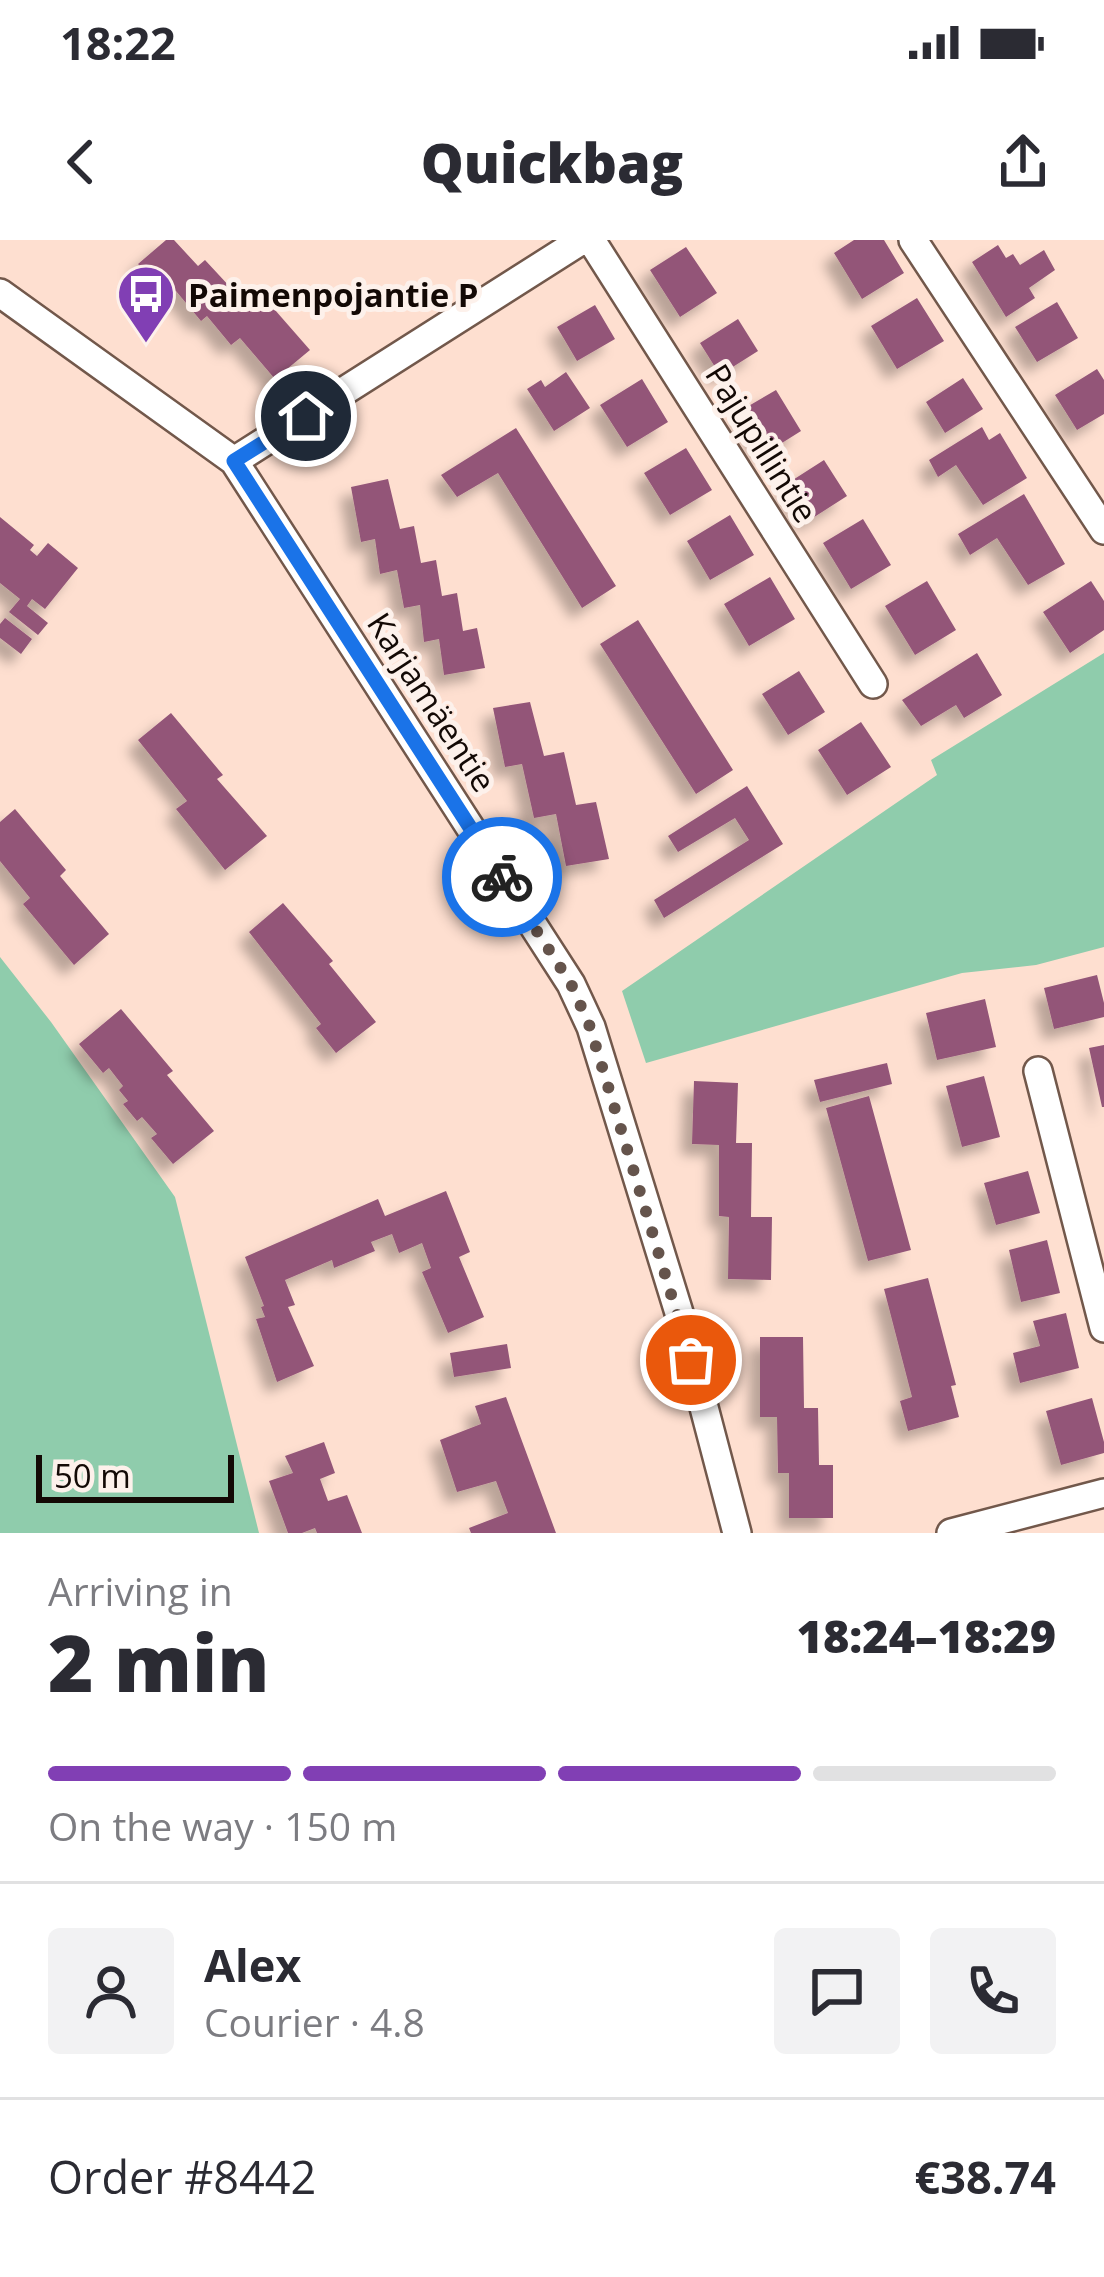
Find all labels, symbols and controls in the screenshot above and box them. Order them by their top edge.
text: 18:22 [60,12,176,73]
text: Quickbag [421,125,683,199]
icon: back [48,129,114,195]
icon: share [990,129,1056,195]
bus stop icon: Paimenpojantie P [115,263,177,345]
place label: Paimenpojantie P [188,272,479,317]
street label: Pajupillintie [695,355,829,531]
pin [255,365,357,467]
icon: home [273,383,339,449]
street label: Karjamäentie [357,604,507,800]
courier [442,817,562,937]
icon: bike [469,844,535,910]
pin [640,1309,742,1411]
icon: bag [658,1327,724,1393]
scale bar [36,1449,234,1502]
text: 50 m [54,1453,131,1498]
text: Arriving in [48,1564,233,1617]
text: 18:24–18:29 [797,1605,1056,1666]
text: 2 min [48,1609,270,1715]
text: On the way · 150 m [48,1799,397,1852]
button: person [48,1928,174,2054]
button: chat [774,1928,900,2054]
button: phone [930,1928,1056,2054]
text: Alex [204,1934,301,1995]
text: Courier · 4.8 [204,1995,425,2048]
text: Order #8442 [48,2146,316,2207]
text: €38.74 [915,2146,1056,2207]

